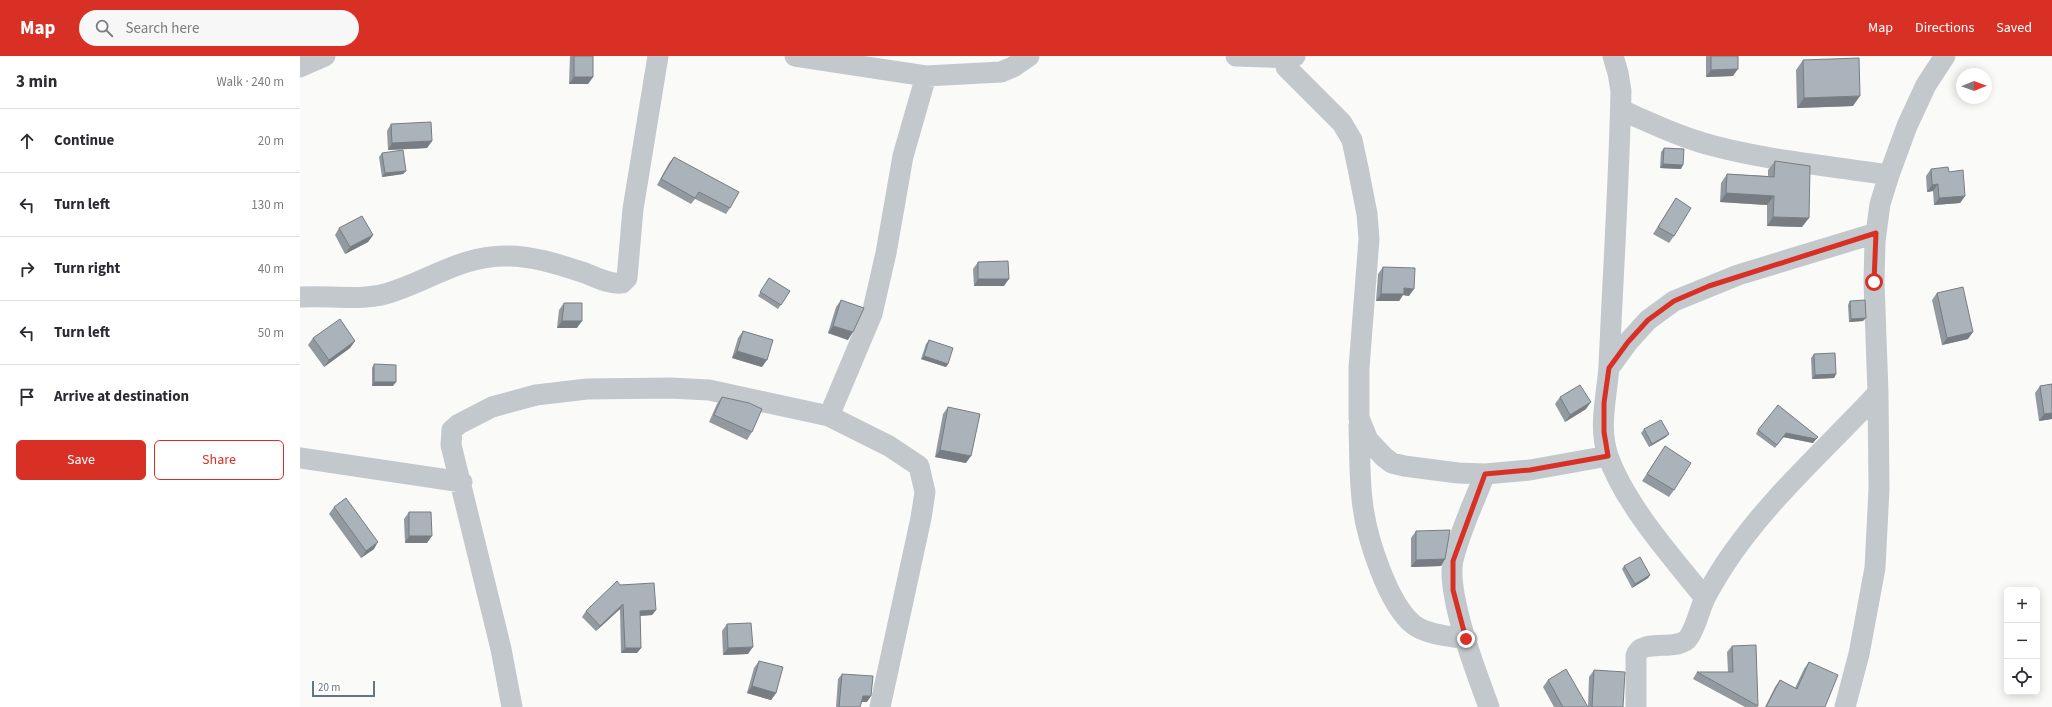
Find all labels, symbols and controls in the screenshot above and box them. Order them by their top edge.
search box [79,10,359,46]
text: Map [20,15,55,42]
icon: search [93,17,115,39]
text: Search here [125,18,199,39]
text: Map [1868,18,1893,38]
text: Directions [1915,18,1974,38]
text: Saved [1996,18,2032,38]
north arrow [1956,68,1992,104]
text: 3 min [16,70,57,94]
text: Walk · 240 m [216,73,284,91]
icon: ahead [16,130,38,152]
text: Continue [54,130,114,151]
text: 20 m [258,132,284,150]
icon: left [16,194,38,216]
text: Turn left [54,194,110,215]
text: 130 m [251,196,284,214]
icon: right [16,258,38,280]
text: Turn right [54,258,120,279]
text: 40 m [258,260,284,278]
route start [1865,273,1883,291]
icon: left [16,322,38,344]
text: Turn left [54,322,110,343]
text: 50 m [258,324,284,342]
icon: arrive [16,386,38,408]
text: Arrive at destination [54,386,189,407]
button: Save [16,440,146,480]
button: Share [154,440,284,480]
map controls [2004,587,2040,695]
button: + [2004,587,2040,623]
button: − [2004,623,2040,659]
route end [1457,630,1475,648]
button: locate [2004,659,2040,695]
scale bar [312,679,375,698]
text: 20 m [318,680,340,695]

